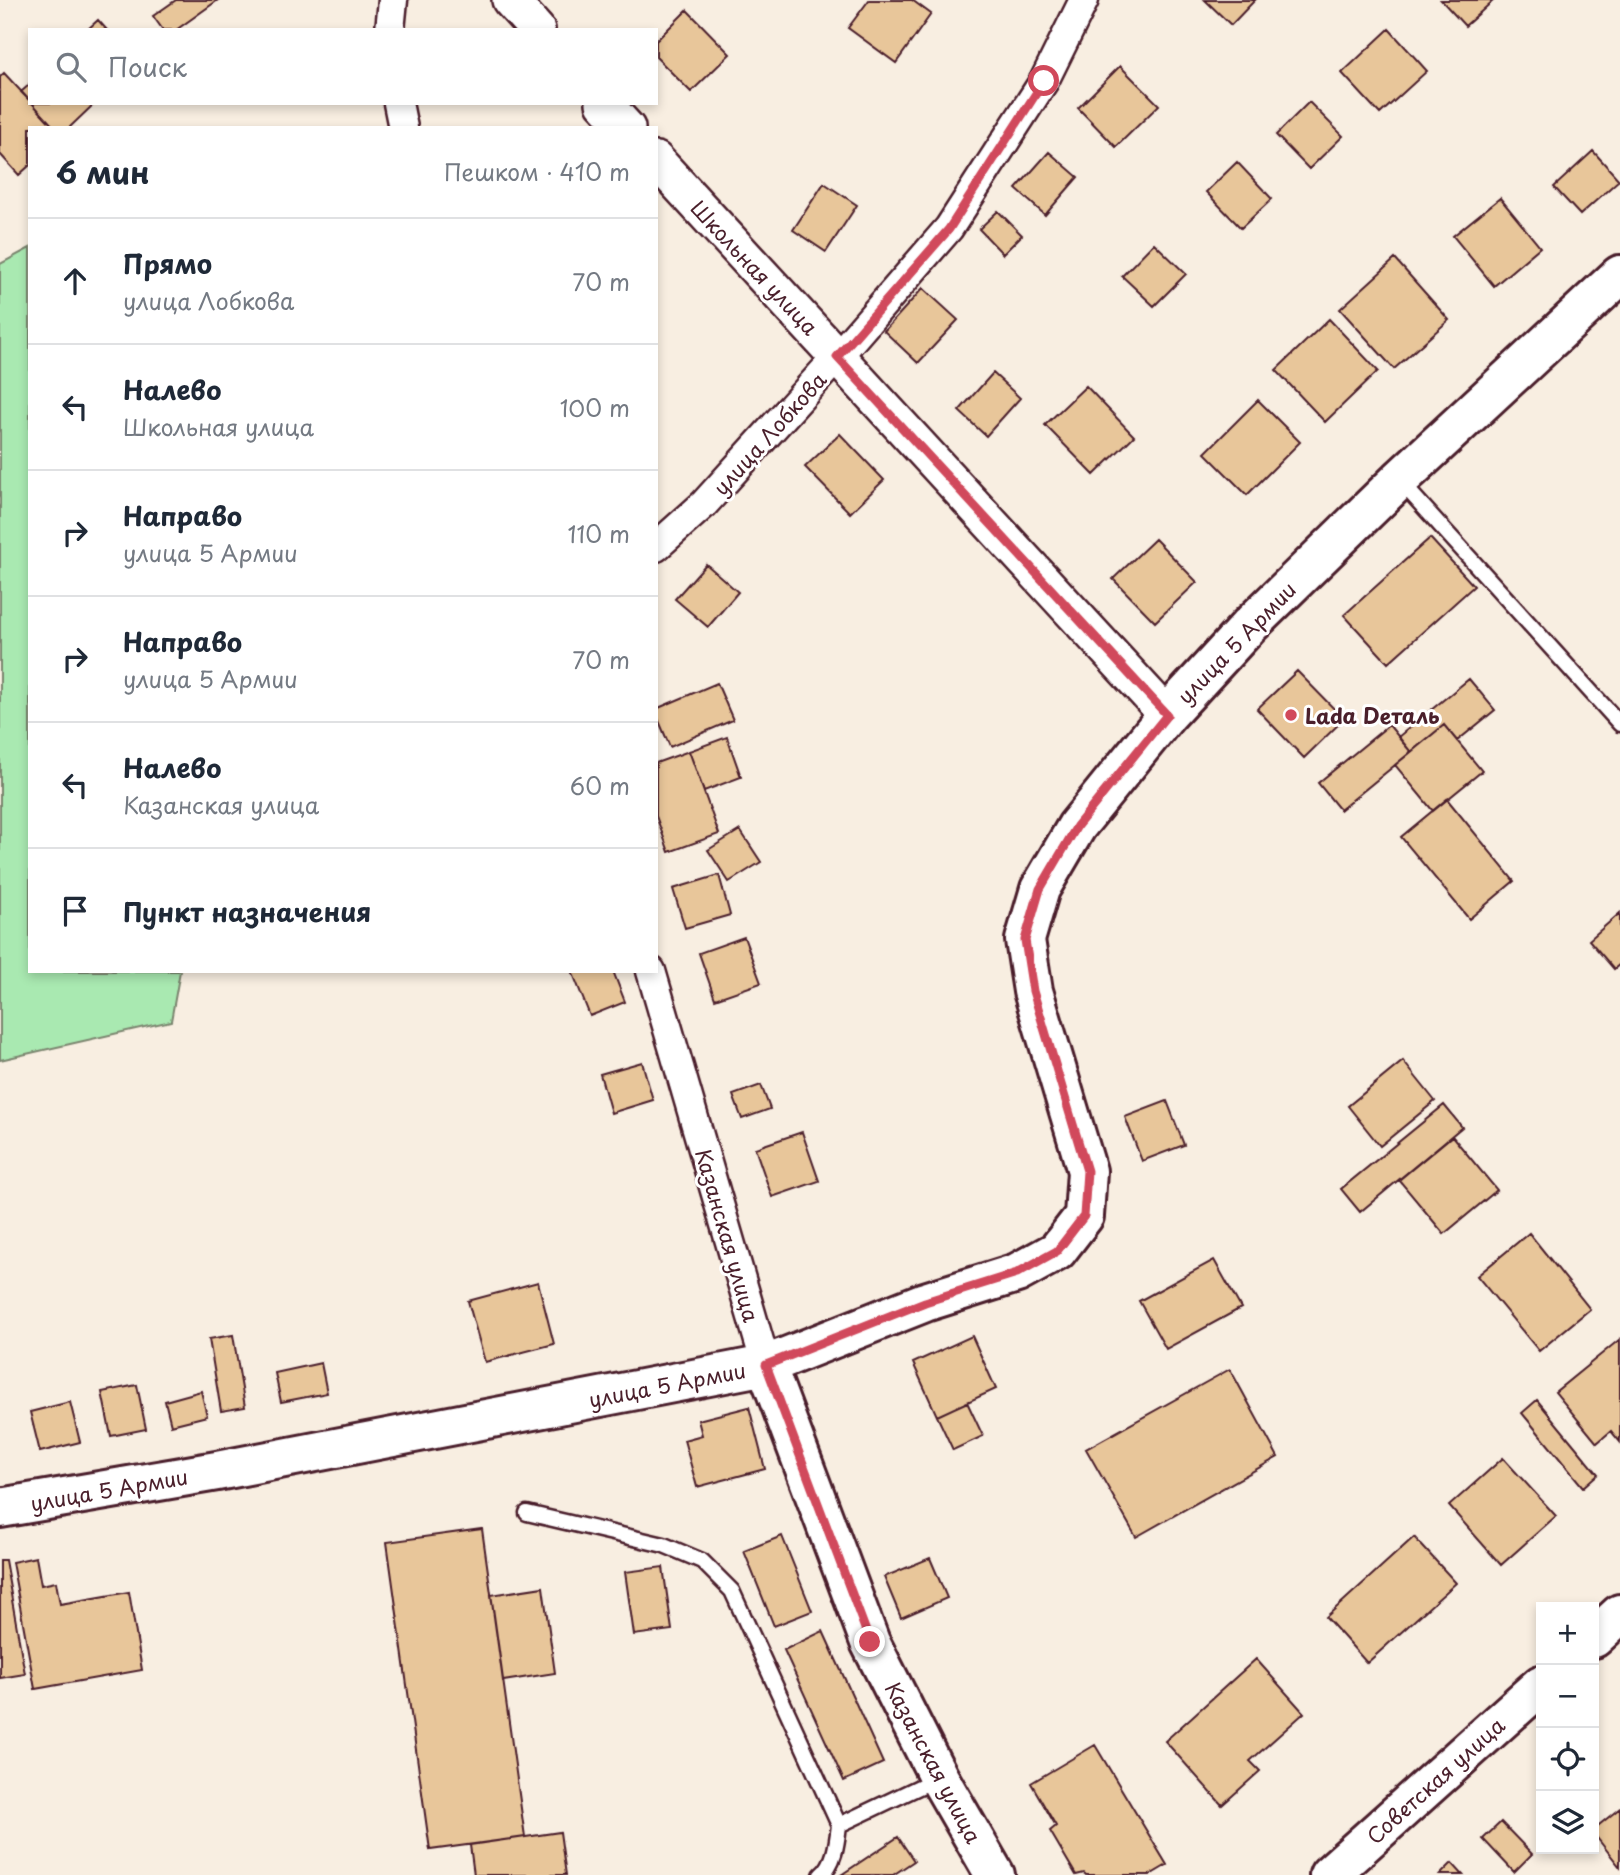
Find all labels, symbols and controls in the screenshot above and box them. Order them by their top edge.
search box [28,28,658,105]
text: Поиск [108,47,187,86]
icon: search [52,48,90,86]
route start [1028,65,1059,96]
text: 6 мин [56,149,150,194]
text: Пешком · 410 m [444,154,630,189]
street label: Школьная улица [684,192,827,342]
text: Прямо [123,244,212,283]
icon: ahead [56,262,94,300]
text: 70 m [572,264,630,299]
text: улица Лобкова [123,283,294,318]
street label: улица Лобкова [705,364,833,502]
text: Налево [123,370,221,409]
icon: left [56,388,94,426]
text: 100 m [560,390,630,425]
text: Школьная улица [123,409,314,444]
text: Направо [123,496,242,535]
icon: right [56,514,94,552]
text: 110 m [568,516,630,551]
text: улица 5 Армии [123,535,298,570]
street label: улица 5 Армии [1169,574,1303,710]
text: Направо [123,622,242,661]
icon: right [56,640,94,678]
text: 70 m [572,642,630,677]
text: улица 5 Армии [123,661,298,696]
place label: Lada Dеталь [1305,699,1440,731]
marker: Lada Dеталь [1283,707,1299,723]
text: Налево [123,748,221,787]
icon: left [56,766,94,804]
text: 60 m [570,768,630,803]
text: Казанская улица [123,787,319,822]
icon: arrive [56,892,94,930]
text: Пункт назначения [123,892,371,931]
street label: Казанская улица [688,1144,768,1326]
street label: улица 5 Армии [586,1353,748,1415]
street label: улица 5 Армии [28,1459,190,1519]
map controls [1536,1602,1599,1854]
button: + [1536,1602,1599,1665]
route end [854,1626,885,1657]
button: − [1536,1665,1599,1728]
street label: Казанская улица [878,1675,991,1849]
street label: Советская улица [1359,1709,1512,1851]
button: locate [1536,1728,1599,1791]
button: layers [1536,1791,1599,1854]

